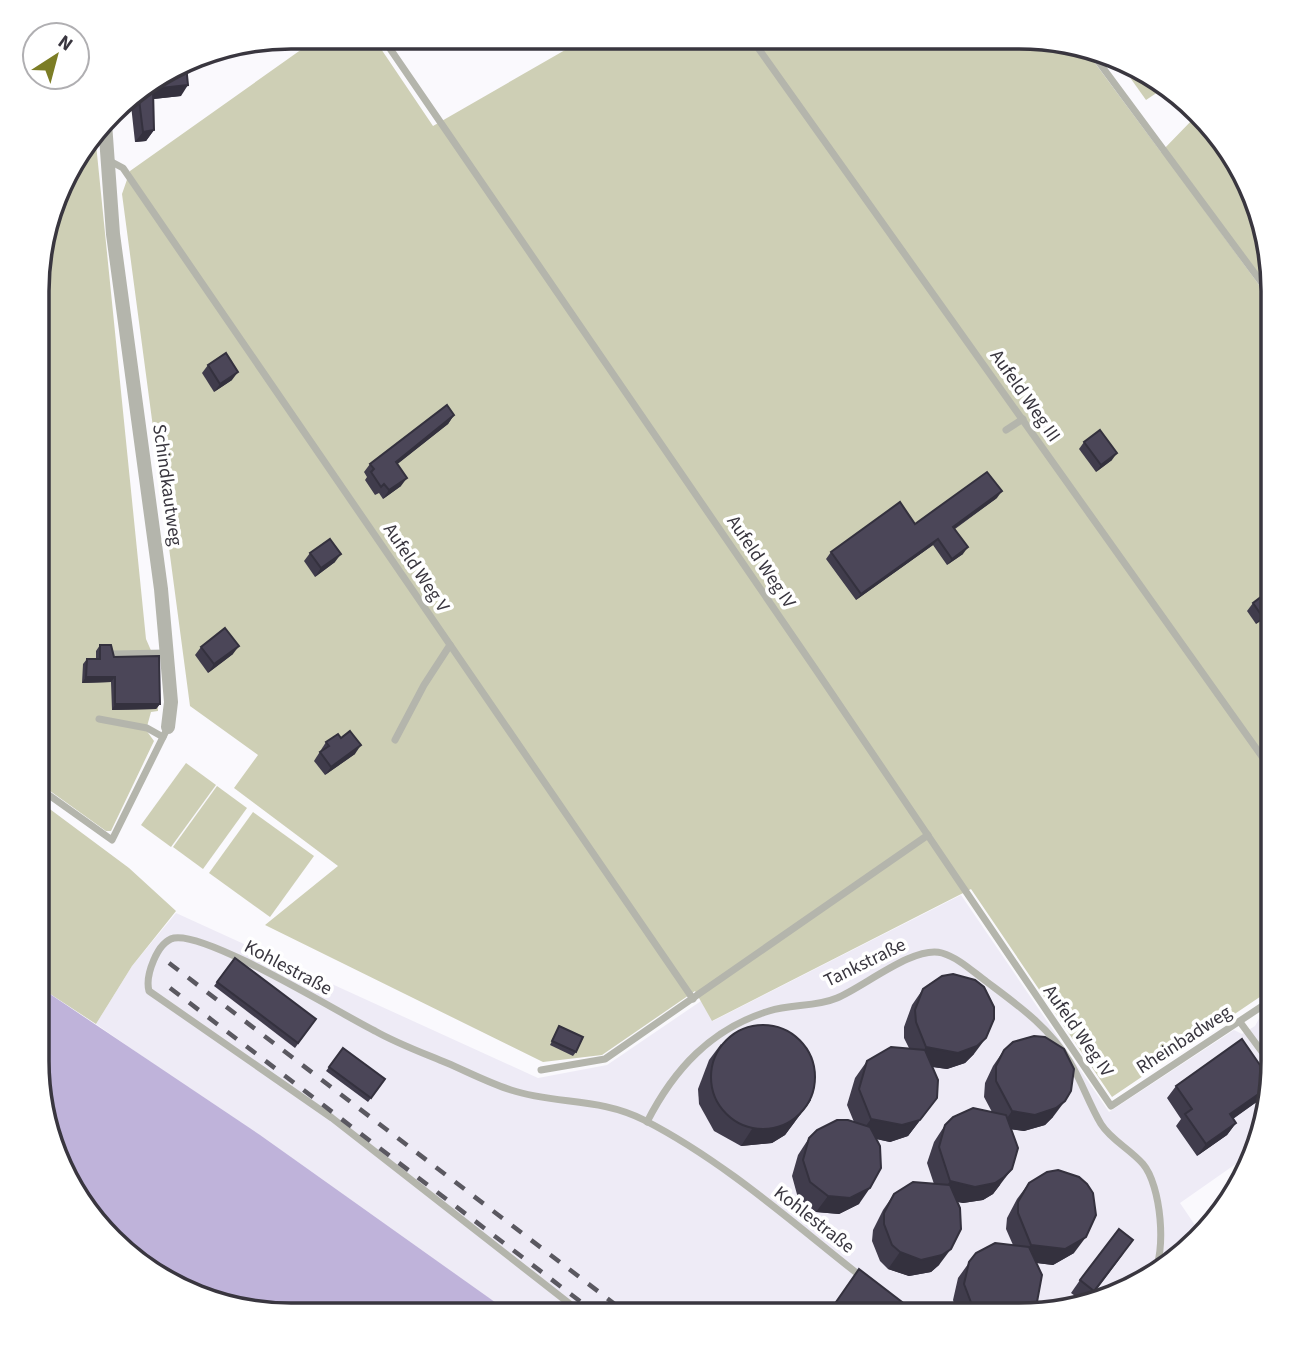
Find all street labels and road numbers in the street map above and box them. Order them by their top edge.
street label: Aufeld Weg III [983,344,1067,448]
street label: Schindkautweg [145,422,189,548]
street label: Aufeld Weg IV [720,510,802,614]
street label: Aufeld Weg V [376,518,456,618]
street label: Tankstraße [819,932,911,994]
street label: Kohlestraße [239,934,337,1002]
street label: Aufeld Weg IV [1036,979,1120,1083]
street label: Rheinbadweg [1131,999,1237,1081]
street label: Kohlestraße [768,1180,860,1260]

